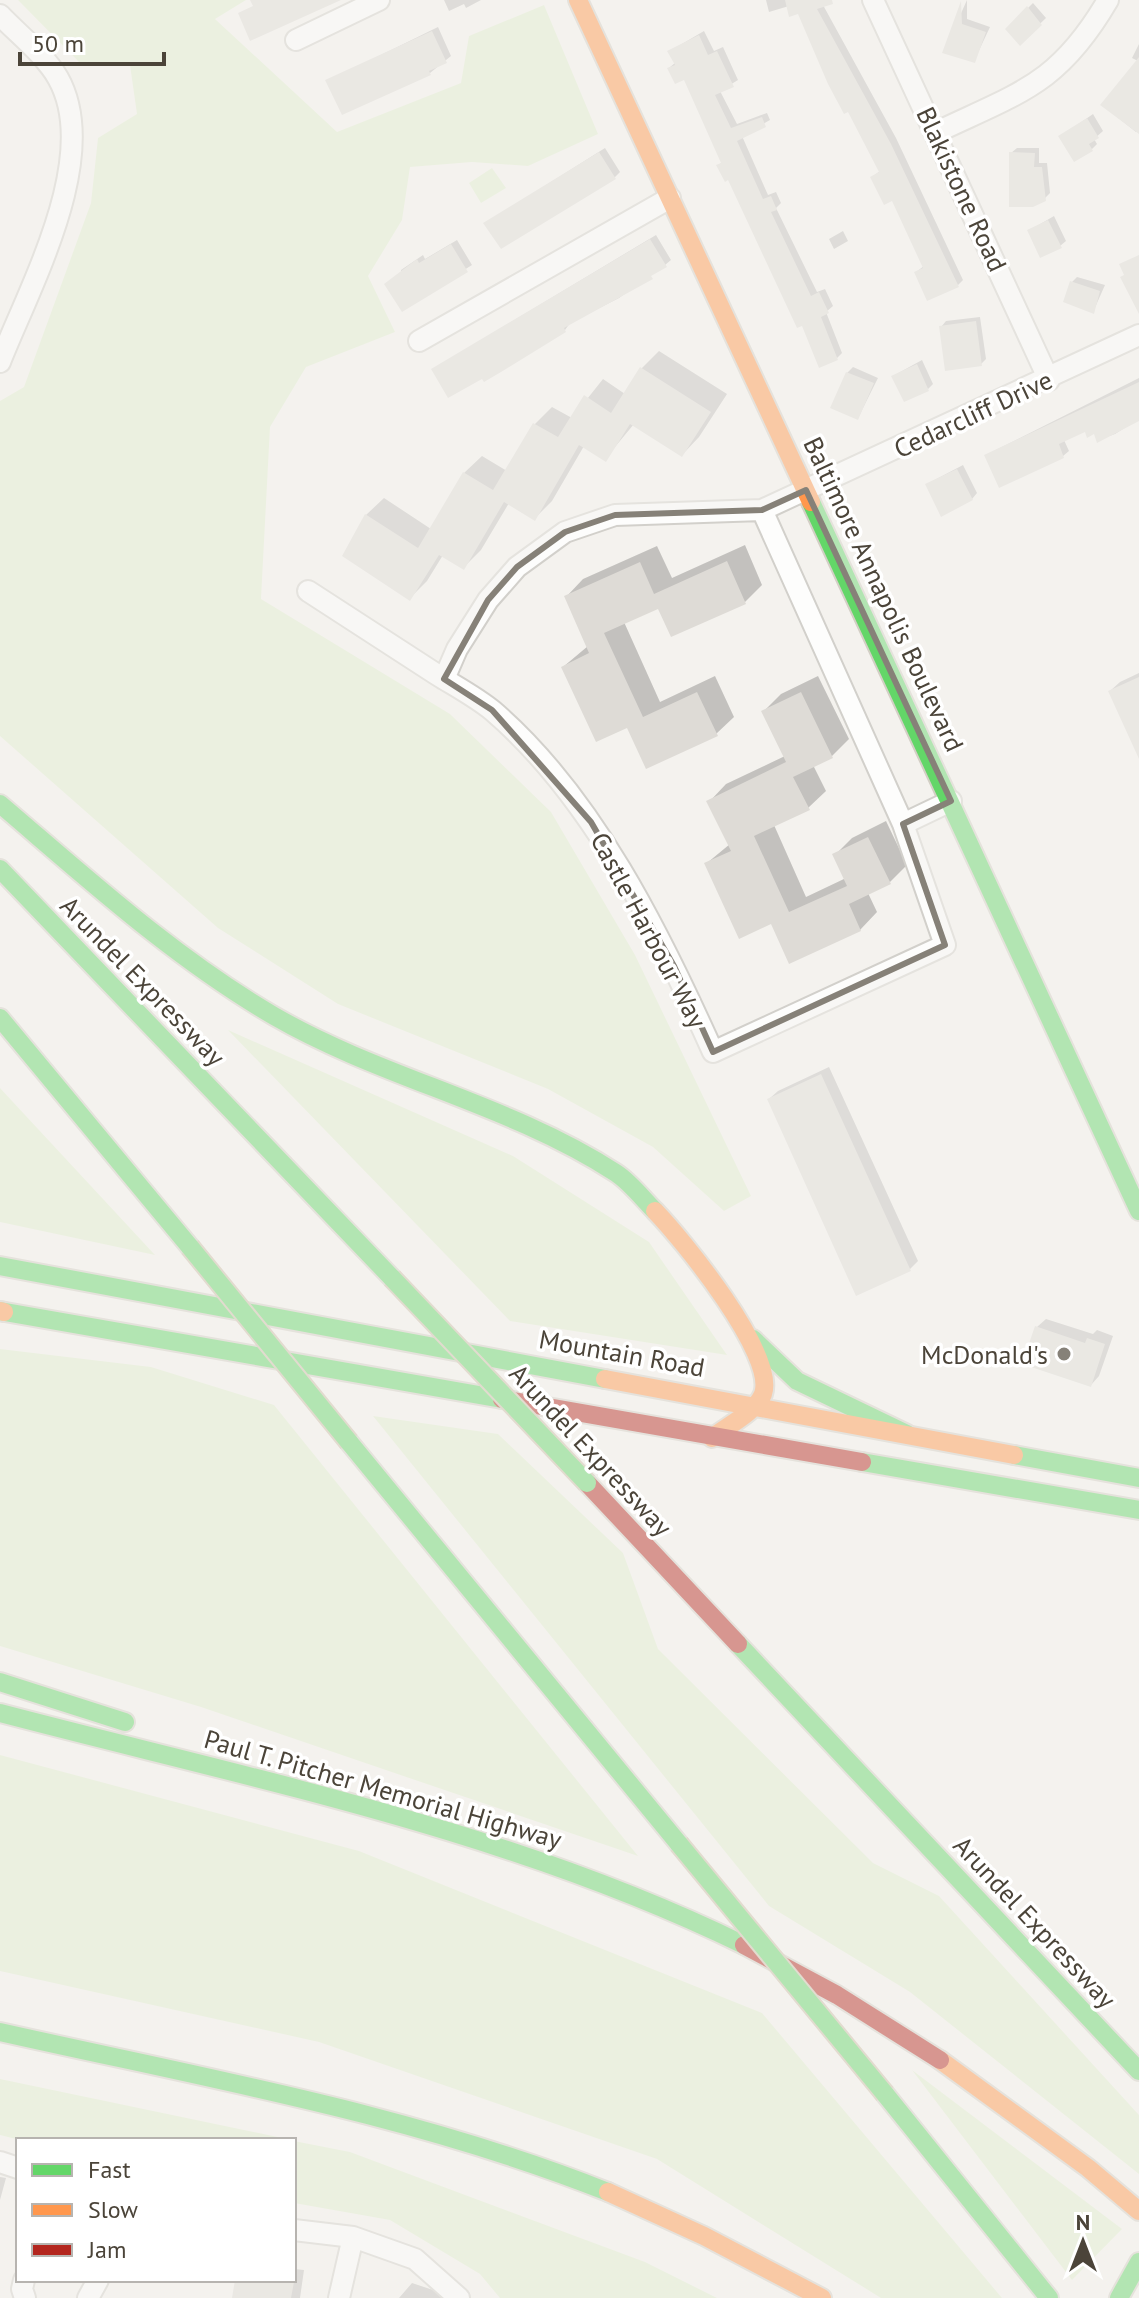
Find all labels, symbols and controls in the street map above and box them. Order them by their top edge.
scale bar [20,16,164,66]
text: 50 m [32,28,84,59]
street label: Blakistone Road [909,101,1015,277]
street label: Cedarcliff Drive [889,363,1057,465]
street label: Baltimore Annapolis Boulevard [797,431,971,757]
street label: Castle Harbour Way [584,827,714,1033]
street label: Arundel Expressway [54,889,232,1073]
street label: Mountain Road [537,1322,707,1384]
place label: McDonald's [921,1338,1048,1371]
marker: McDonald's [1055,1345,1073,1363]
street label: Arundel Expressway [503,1357,679,1543]
street label: Paul T. Pitcher Memorial Highway [200,1722,566,1856]
street label: Arundel Expressway [947,1829,1123,2015]
legend [16,2138,296,2282]
text: Fast [88,2154,131,2185]
text: Slow [88,2194,138,2225]
north arrow [1043,2202,1123,2282]
text: N [1076,2208,1090,2236]
text: Jam [87,2234,126,2265]

